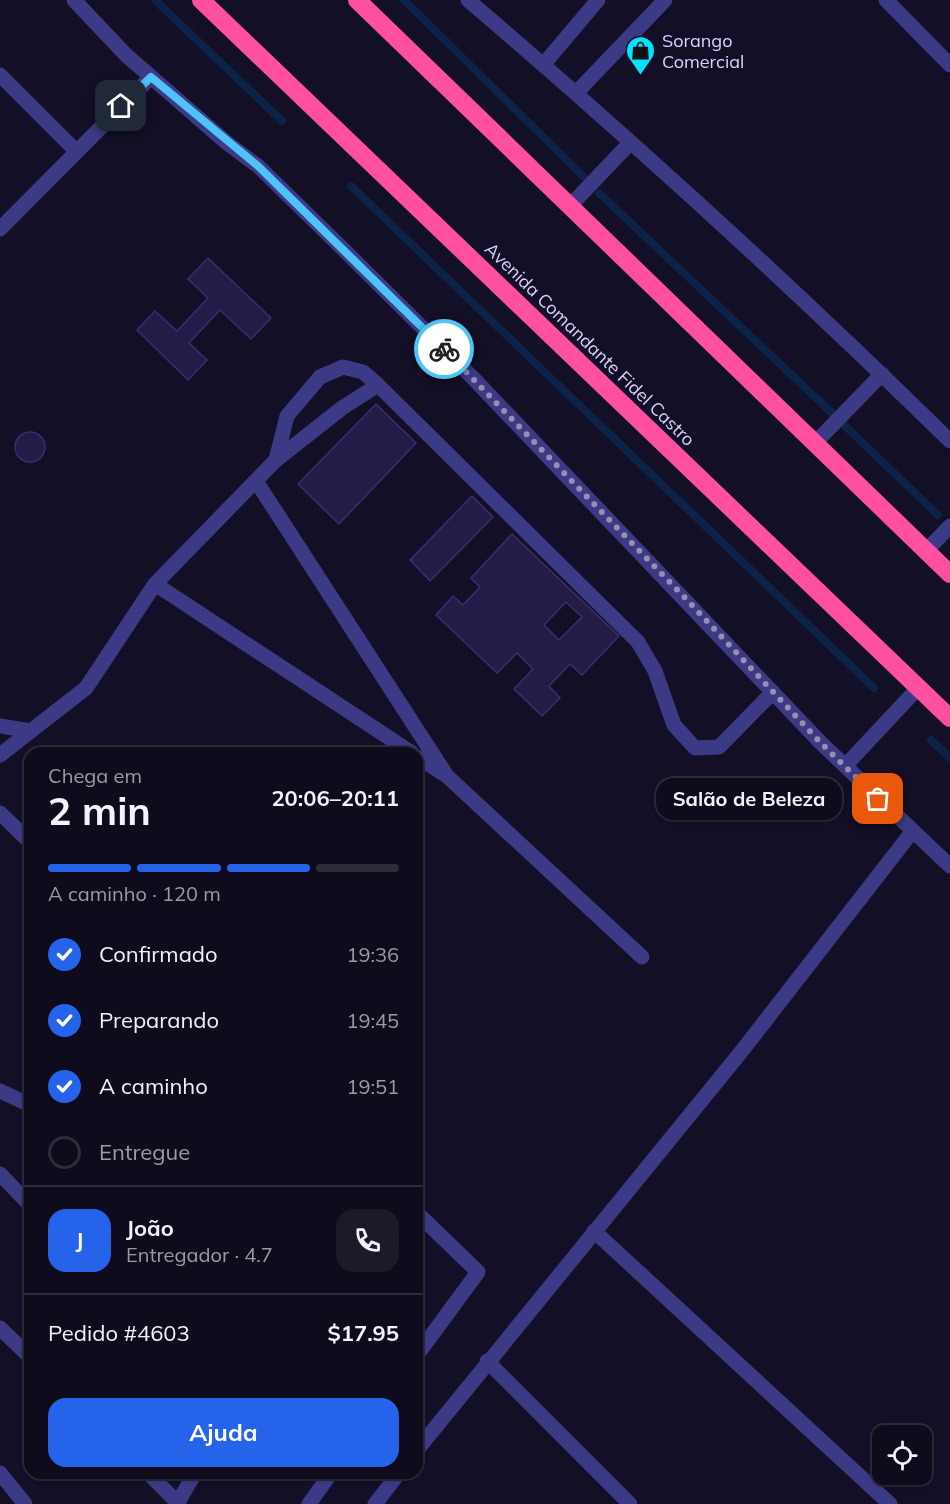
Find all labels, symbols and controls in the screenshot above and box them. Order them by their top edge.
place label: Sorango Comercial [662,29,744,73]
shop icon: Sorango Comercial [625,34,657,76]
pin [95,80,146,131]
icon: home [104,89,137,122]
street label: Avenida Comandante Fidel Castro [480,237,700,451]
courier [414,319,474,379]
icon: bike [428,333,461,366]
text: Chega em [48,763,142,788]
pin [852,773,903,824]
callout: Salão de Beleza [656,778,842,820]
icon: bag [861,782,894,815]
text: 20:06–20:11 [271,784,399,812]
text: 2 min [48,786,151,835]
text: Salão de Beleza [673,786,825,811]
text: A caminho · 120 m [48,881,221,906]
icon: check [48,938,81,971]
text: Confirmado [99,940,218,968]
text: 19:36 [346,942,399,967]
icon: check [48,1004,81,1037]
text: Preparando [99,1006,219,1034]
text: 19:45 [346,1008,399,1033]
icon: check [48,1070,81,1103]
text: A caminho [99,1072,208,1100]
text: 19:51 [346,1074,399,1099]
text: Entregue [99,1138,190,1166]
button: phone [336,1209,399,1272]
text: João [126,1214,174,1242]
text: J [76,1226,83,1254]
text: Entregador · 4.7 [126,1242,273,1267]
text: Pedido #4603 [48,1319,190,1347]
text: $17.95 [328,1319,399,1347]
button: Ajuda [48,1398,399,1467]
map controls [872,1425,932,1485]
button: locate [872,1425,932,1485]

